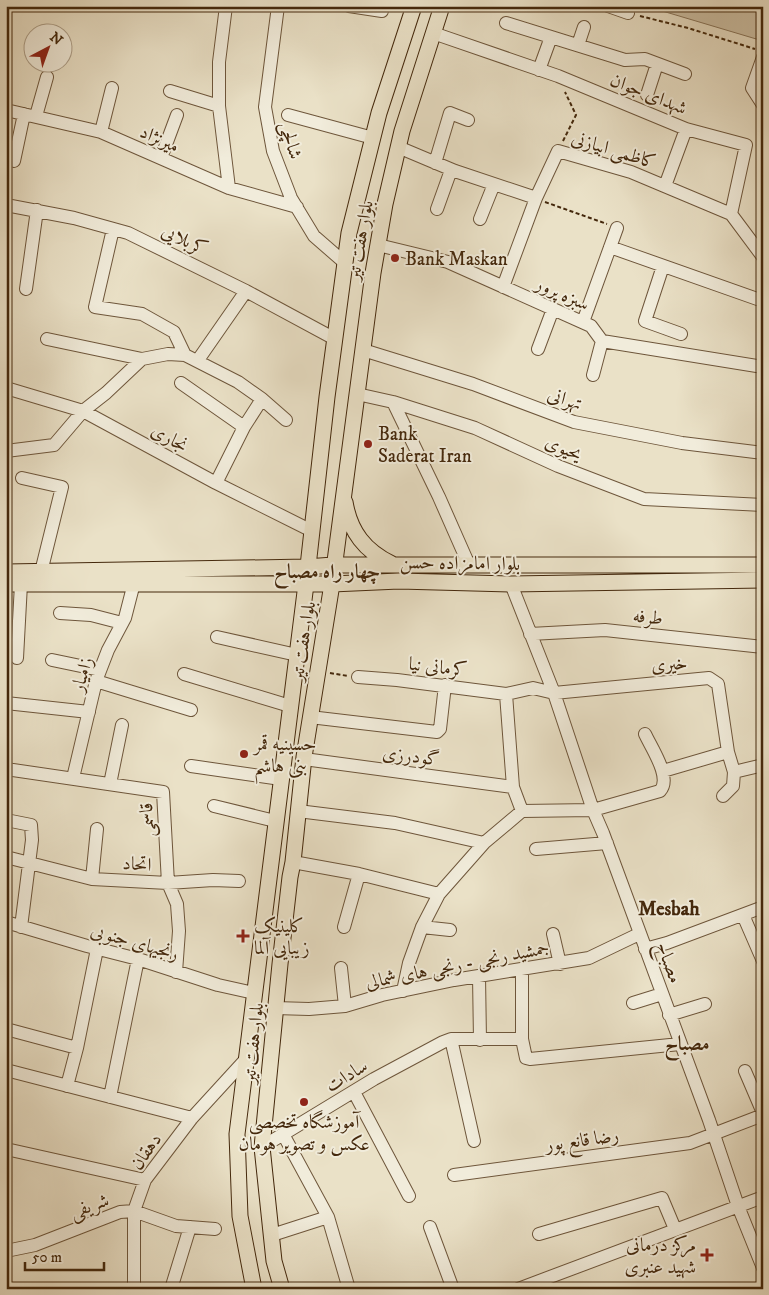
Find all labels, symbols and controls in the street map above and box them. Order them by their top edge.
north arrow [22,22,72,72]
text: N [46,28,66,50]
street label: شهدای جوان [607,69,690,120]
street label: شالچی [274,119,307,162]
street label: میرنژاد [136,121,183,158]
street label: کاظمی ابیازنی [568,127,659,175]
street label: بلوار هفت تیر [342,198,379,284]
street label: کربلایی [157,219,211,262]
place label: Bank Maskan [405,248,508,271]
marker: Bank Maskan [389,252,401,264]
street label: سبزه پرور [530,272,593,316]
street label: تهرانی [544,383,585,416]
street label: نجاری [147,419,192,458]
place label: Bank Saderat Iran [378,423,472,468]
street label: یحیوی [541,430,586,467]
marker: Bank Saderat Iran [362,438,374,450]
street label: بلوار امامزاده حسن [400,551,520,577]
district label: چهار راه مصباح [274,560,380,590]
street label: بلوار هفت تیر [285,599,321,685]
street label: طرفه [632,604,664,631]
street label: خیری [650,651,688,678]
street label: کرمانی نیا [407,653,468,682]
street label: زامیار [66,654,99,697]
place label: حسینیه قمر بنی هاشم [252,733,316,785]
street label: گودرزی [381,742,441,771]
marker: حسینیه قمر بنی هاشم [238,748,250,760]
street label: قاسمی [135,802,161,838]
street label: اتحاد [122,852,152,877]
district label: Mesbah [638,897,700,922]
place label: کلینیک زیبایی آلما [254,915,310,961]
street label: رنجیهای جنوبی [87,919,181,968]
marker: کلینیک زیبایی آلما [236,929,250,943]
street label: جمشید رنجی - رنجی های شمالی [363,936,551,996]
street label: مصباح [646,939,687,988]
street label: بلوار هفت تیر [238,1002,269,1087]
district label: مصباح [665,1032,709,1062]
street label: سادات [321,1055,372,1098]
marker: آموزشگاه تخصصی عکس و تصویر هومان [298,1096,310,1108]
place label: آموزشگاه تخصصی عکس و تصویر هومان [238,1109,370,1156]
street label: رضا قانع پور [542,1124,621,1162]
street label: دهقان [125,1129,167,1175]
street label: شریفی [67,1189,113,1225]
place label: مرکز درمانی شهید عنبری [624,1234,696,1279]
scale bar [25,1240,104,1272]
text: 50 m [32,1248,62,1267]
marker: مرکز درمانی شهید عنبری [700,1248,714,1262]

